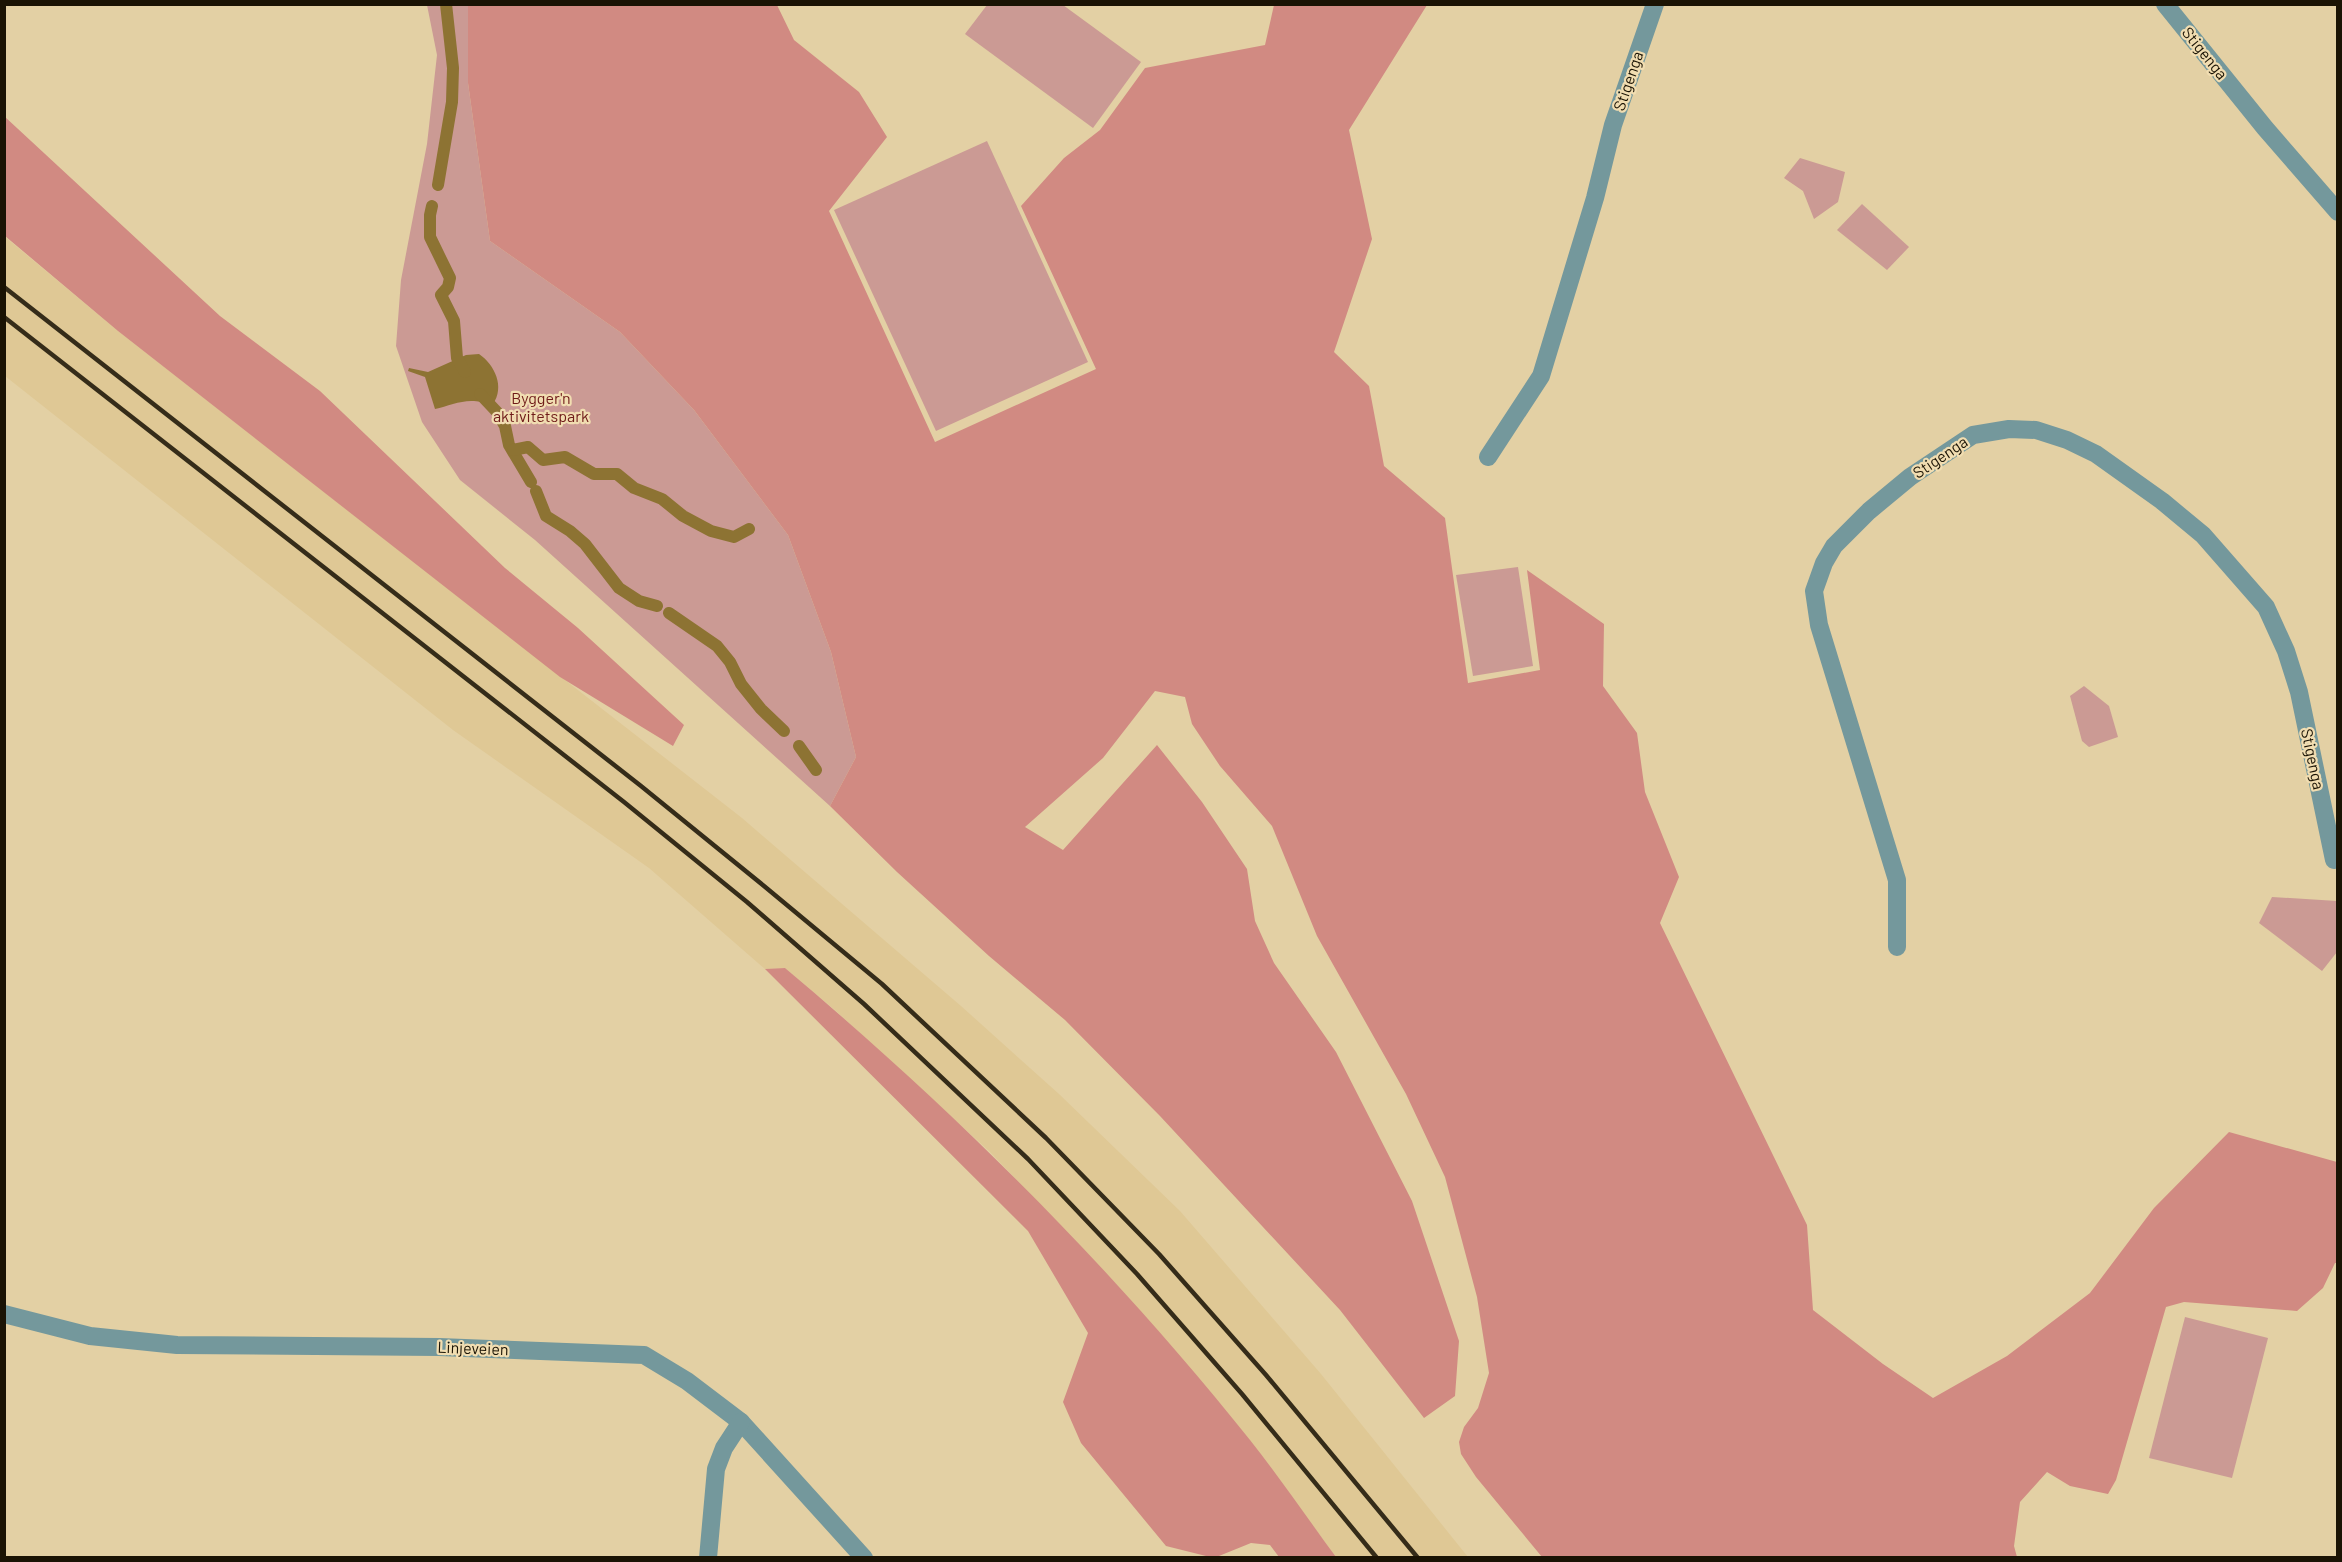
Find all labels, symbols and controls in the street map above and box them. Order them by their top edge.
street label: Stigenga [2179,23,2232,83]
street label: Stigenga [1609,49,1647,113]
park label: Bygger'n aktivitetspark [493,388,589,425]
street label: Stigenga [1909,431,1971,482]
street label: Stigenga [2298,727,2329,791]
street label: Linjeveien [437,1337,509,1358]

